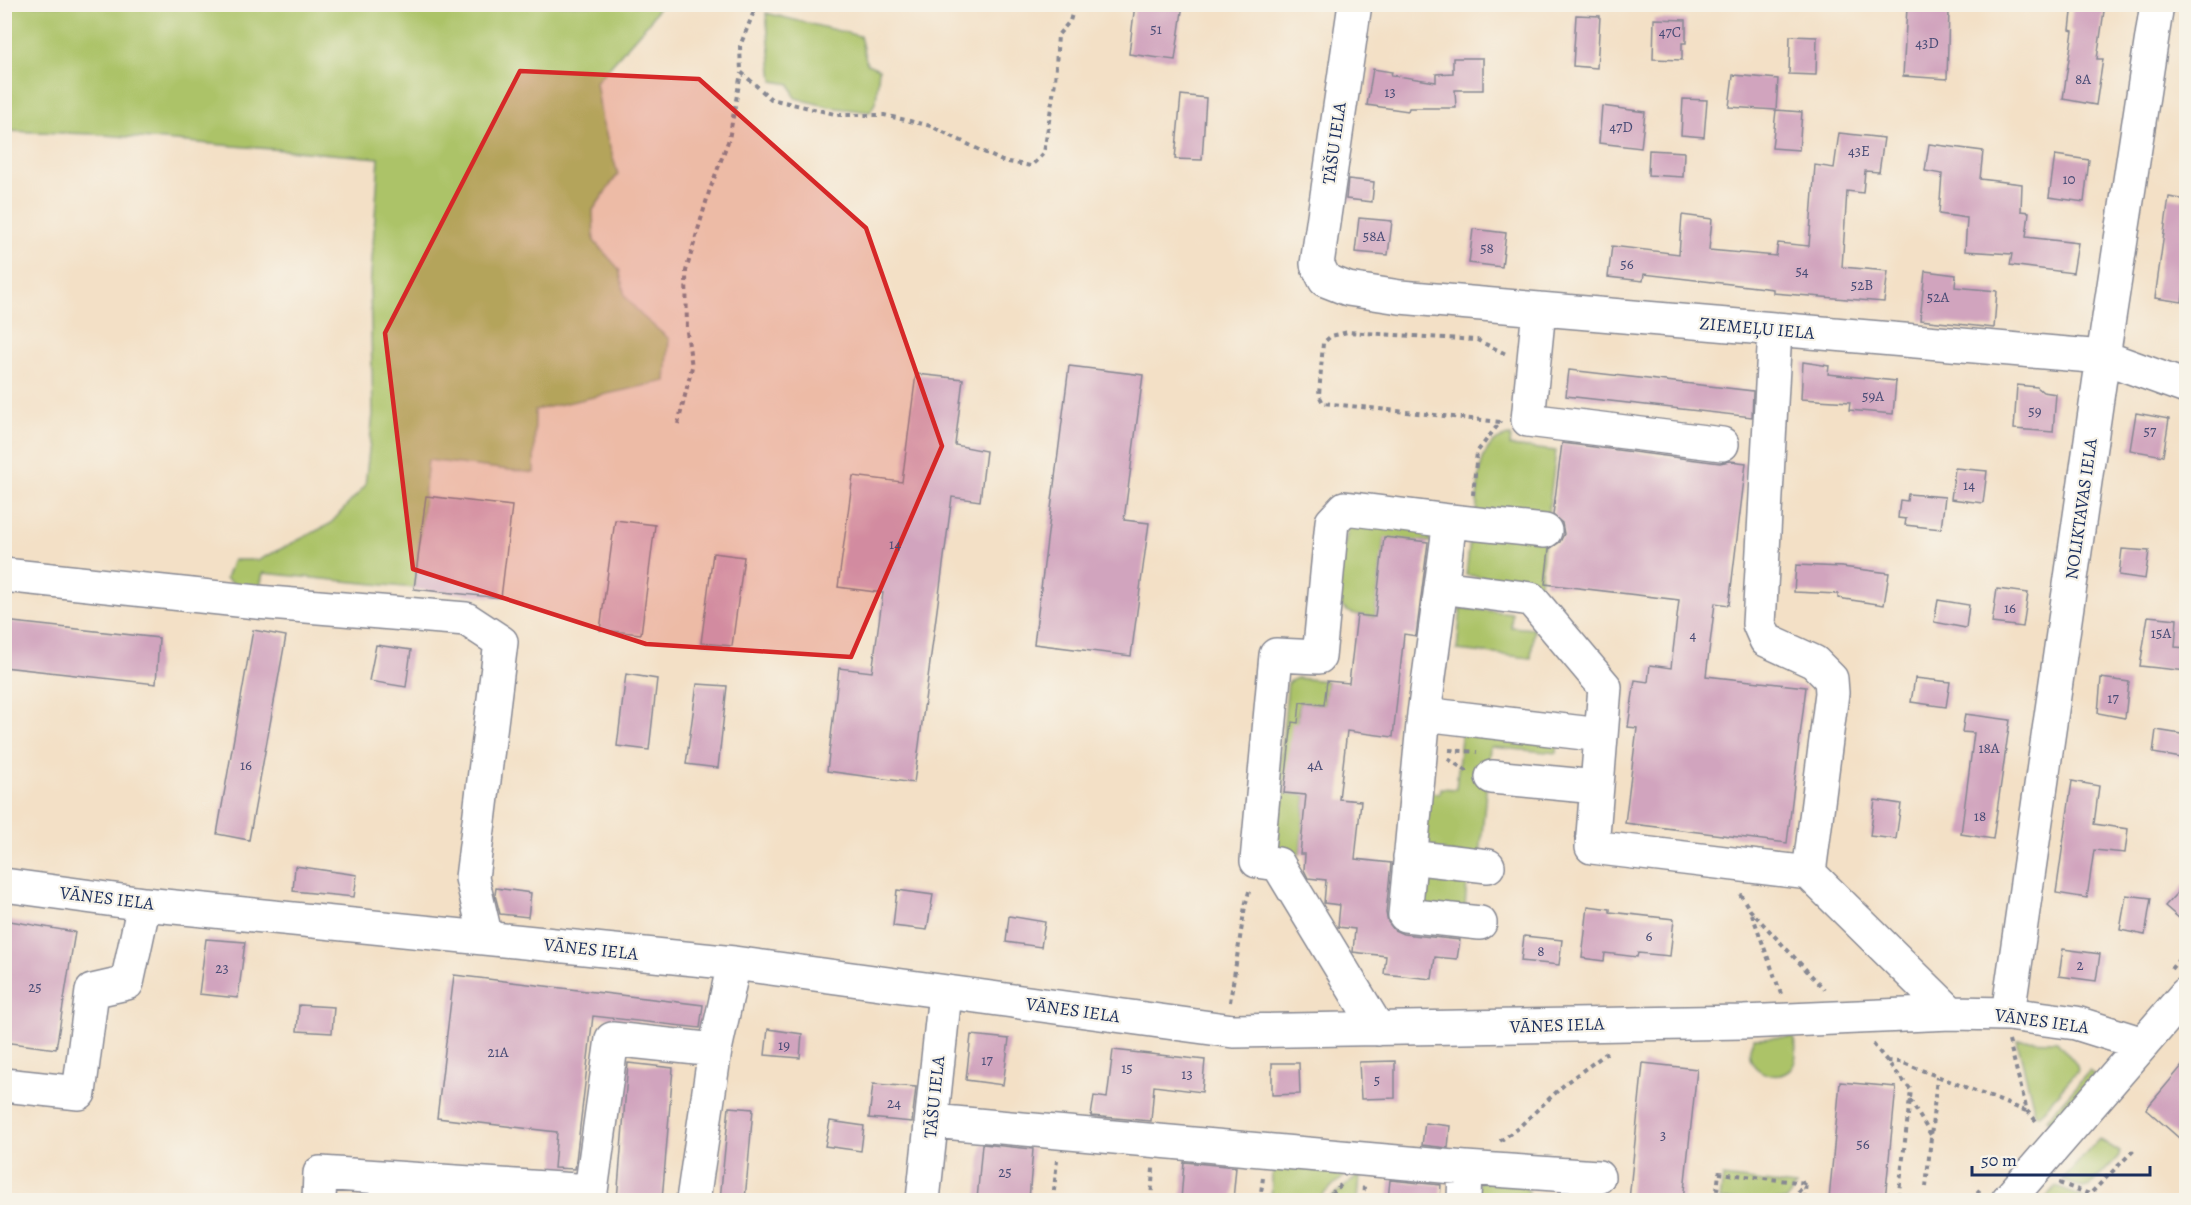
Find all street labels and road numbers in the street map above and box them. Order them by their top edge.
street label: TĀŠU IELA [1316,100,1352,186]
street label: ZIEMEĻU IELA [1698,311,1816,345]
street label: NOLIKTAVAS IELA [2059,436,2103,581]
street label: VĀNES IELA [58,880,156,916]
street label: VĀNES IELA [542,932,640,966]
street label: VĀNES IELA [1023,991,1122,1029]
street label: VĀNES IELA [1992,1002,2091,1040]
street label: VĀNES IELA [1508,1011,1605,1039]
street label: TĀŠU IELA [918,1054,950,1139]

